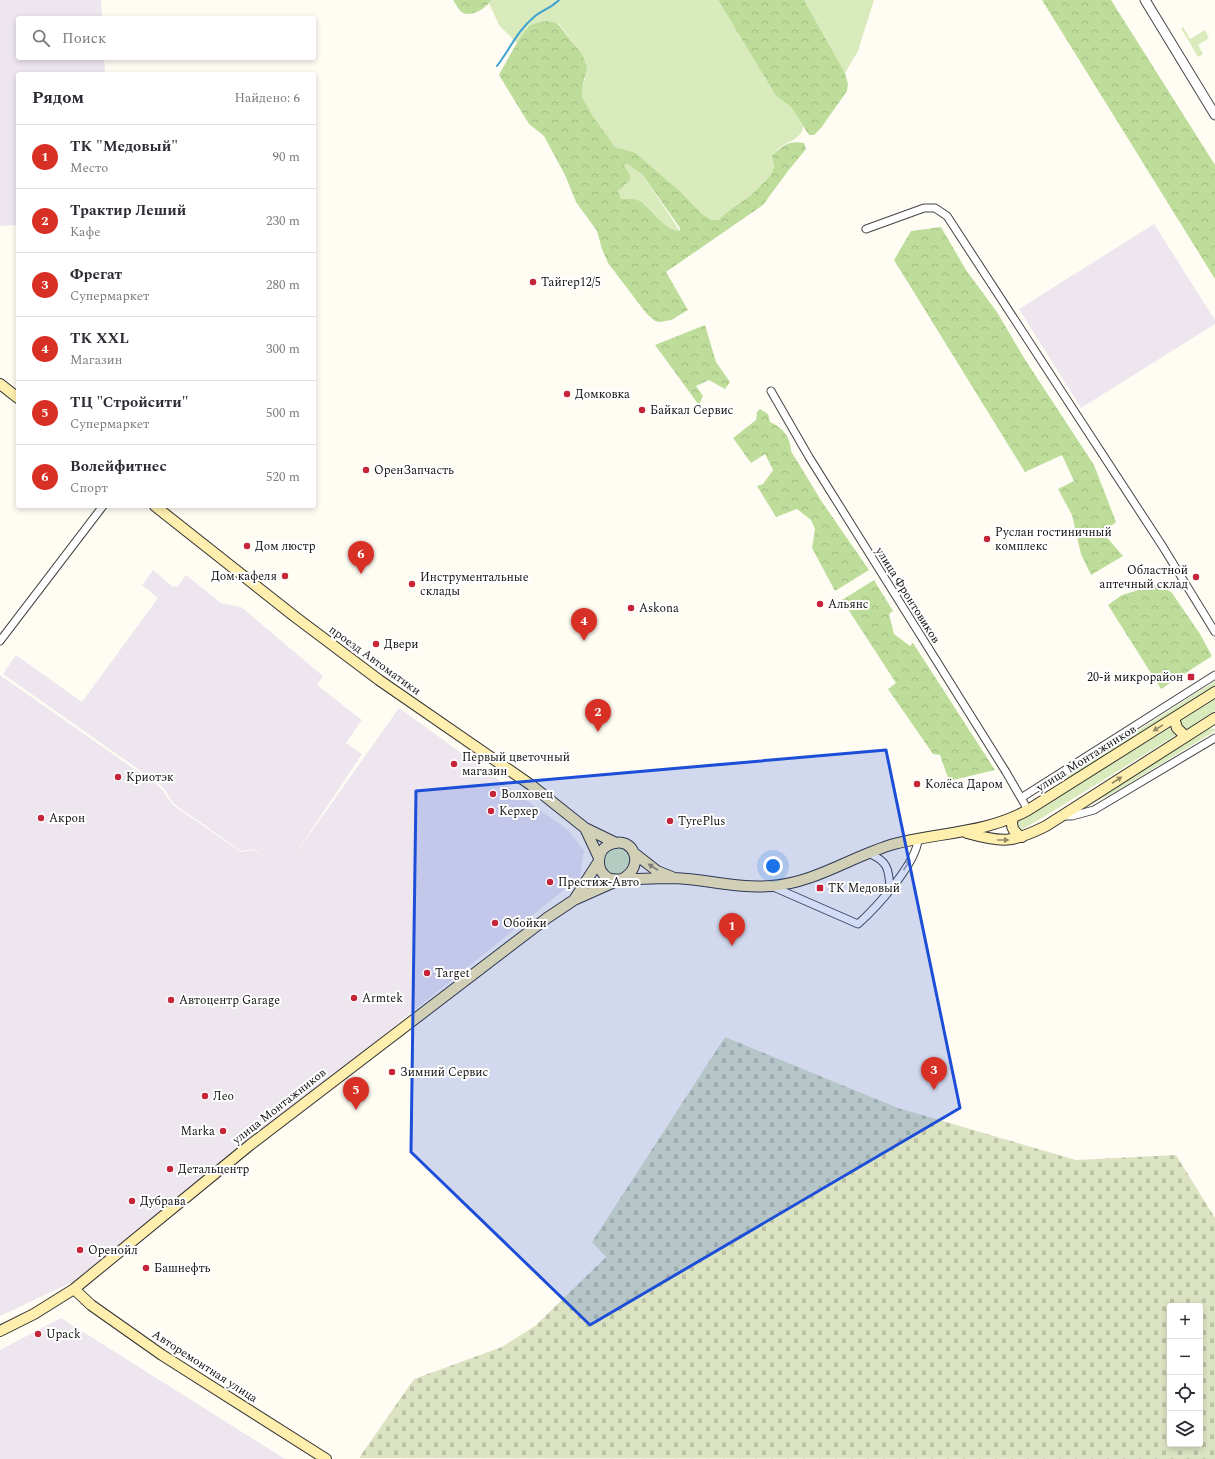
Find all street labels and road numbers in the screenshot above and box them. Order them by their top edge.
street label: улица Фронтовиков [870,543,945,647]
street label: проезд Автоматики [325,620,425,700]
street label: улица Монтажников [1032,720,1140,797]
street label: улица Монтажников [227,1064,330,1150]
street label: Авторемонтная улица [148,1325,261,1408]

